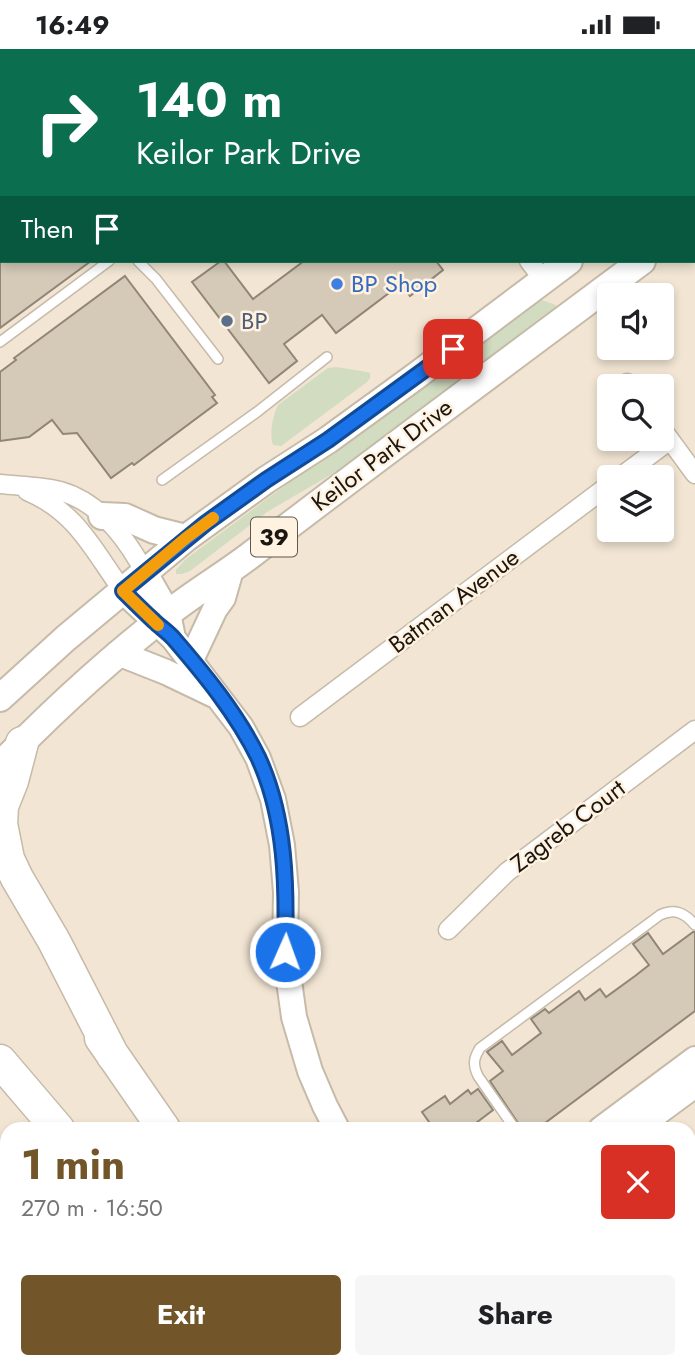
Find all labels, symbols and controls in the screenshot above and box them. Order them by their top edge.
text: 16:49 [35,6,110,44]
text: 140 m [136,65,282,135]
icon: right [21,77,112,168]
text: Keilor Park Drive [136,130,361,176]
text: Then [21,210,74,248]
icon: arrive [88,210,126,248]
place label: BP Shop [351,266,437,301]
marker: BP Shop [329,276,345,292]
map controls [597,283,674,542]
button: sound [597,283,674,360]
place label: BP [241,303,268,338]
marker: BP [219,313,235,329]
pin [423,319,483,379]
icon: arrive [434,330,472,368]
button: search [597,374,674,451]
street label: Keilor Park Drive [304,390,460,519]
button: layers [597,465,674,542]
road number: 39 [251,517,297,557]
street label: Batman Avenue [381,540,526,661]
street label: Zagreb Court [503,771,633,880]
position arrow [248,915,322,989]
text: 1 min [21,1134,125,1195]
button: close [601,1145,675,1219]
text: 270 m · 16:50 [21,1191,163,1225]
button: Exit [21,1275,341,1355]
button: Share [355,1275,675,1355]

